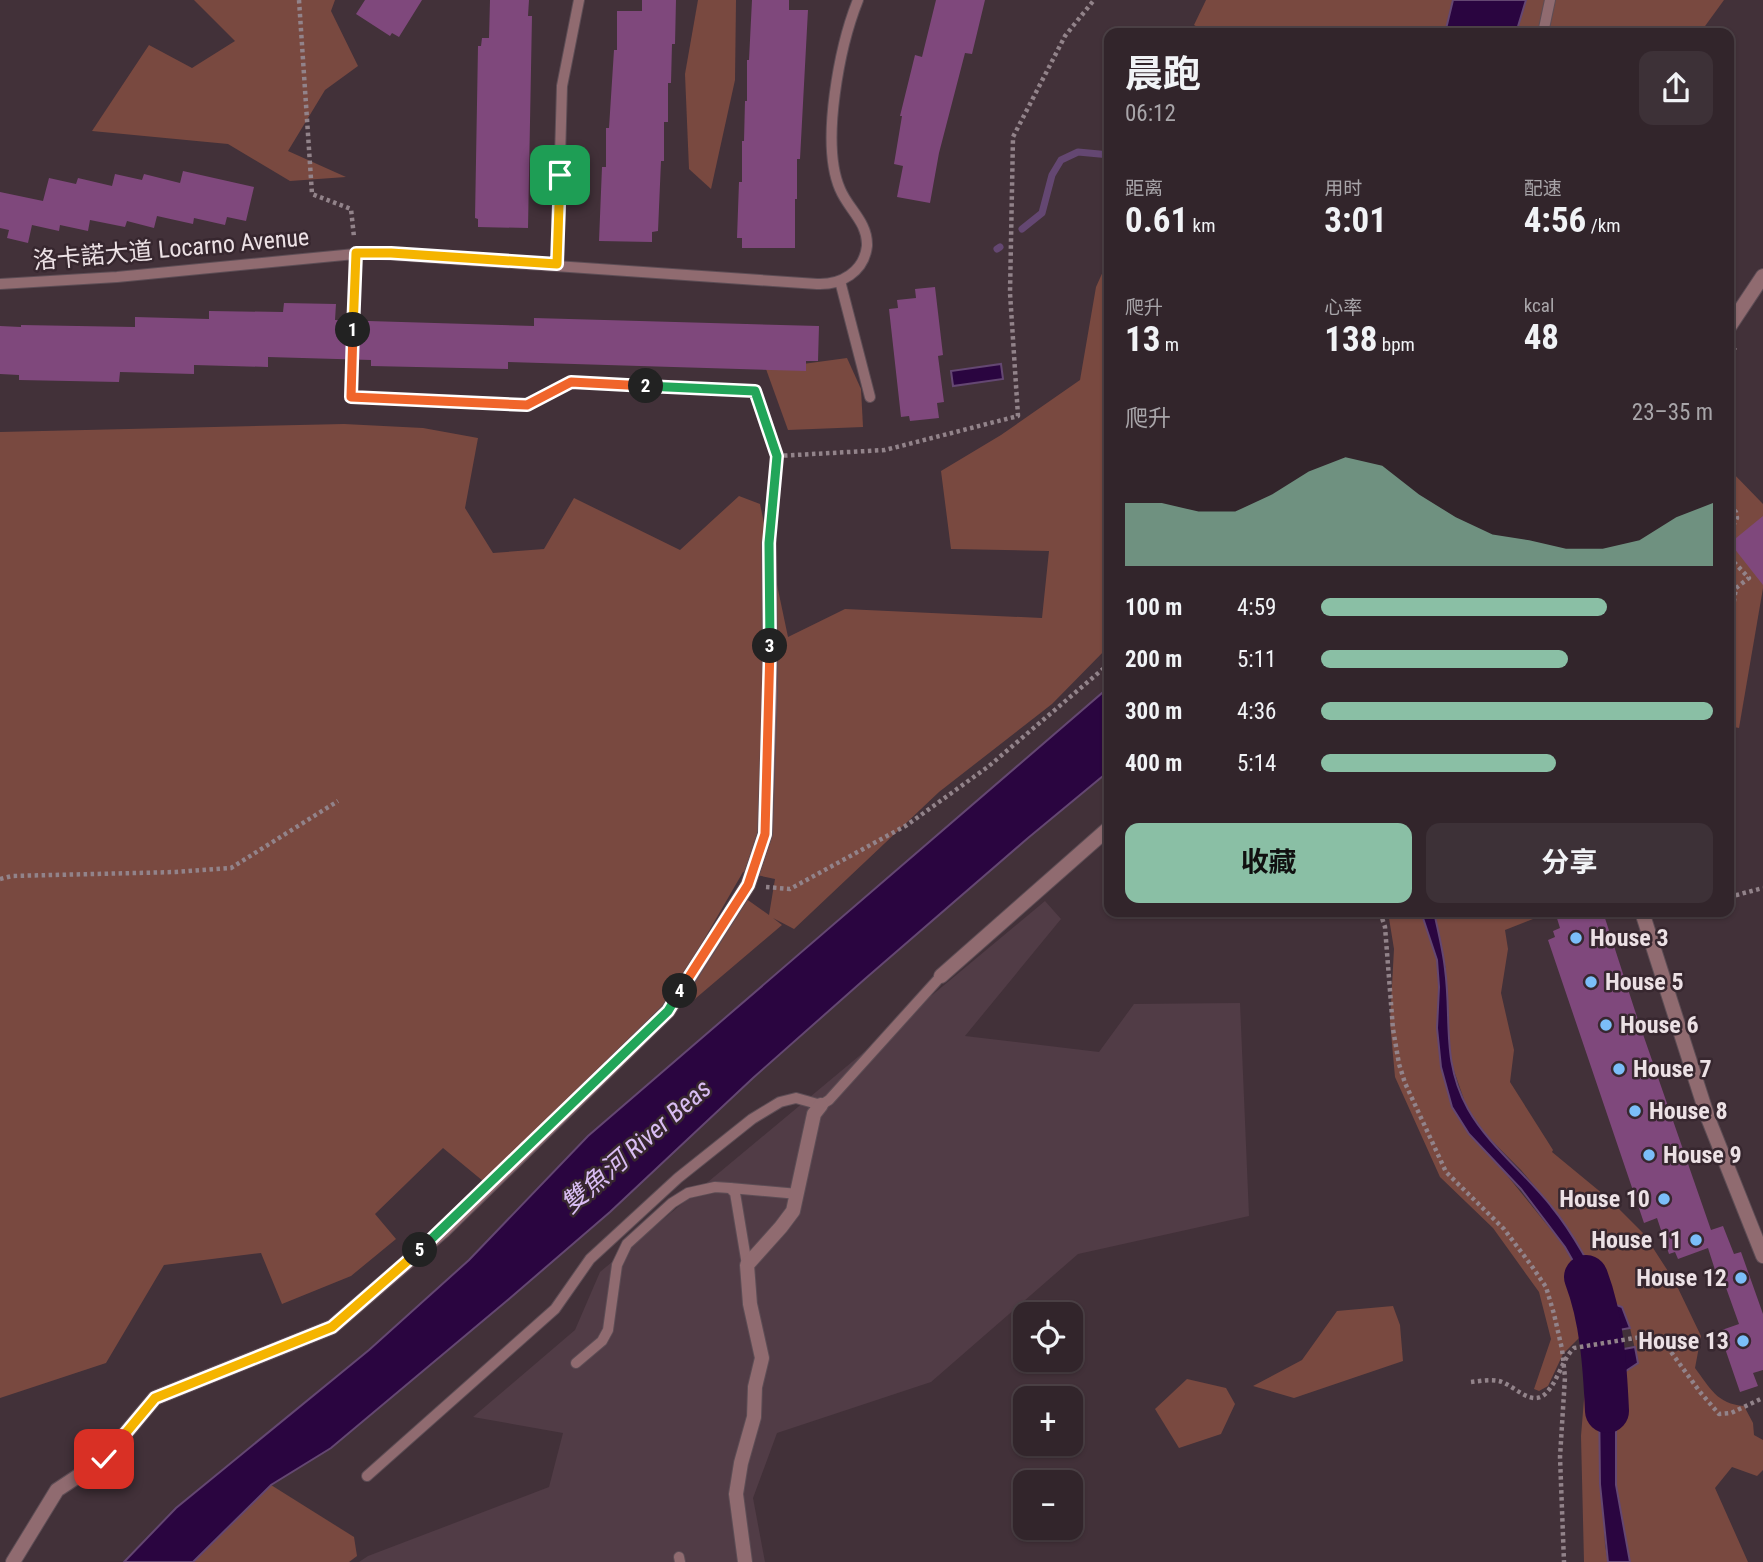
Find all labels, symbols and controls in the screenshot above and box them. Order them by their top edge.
button: share [1639,51,1713,125]
text: 晨跑 [1125,52,1201,96]
text: 06:12 [1125,100,1176,127]
pin [530,145,590,205]
icon: arrive [541,156,579,194]
text: 距离 [1125,177,1163,200]
text: 用时 [1324,177,1362,200]
text: 配速 [1524,177,1562,200]
text: 0.61 [1125,200,1188,241]
text: 3:01 [1324,200,1387,241]
text: 4:56 [1524,200,1586,241]
text: km [1188,214,1215,237]
text: /km [1586,214,1621,237]
street label: 洛卡諾大道 Locarno Avenue [32,223,310,275]
text: kcal [1524,294,1554,317]
text: 爬升 [1125,296,1163,319]
text: 心率 [1324,296,1362,319]
pin: 1 [336,312,370,348]
text: 48 [1524,317,1559,358]
text: 1 [348,318,357,341]
text: 13 [1125,319,1160,360]
text: 138 [1324,319,1377,360]
text: m [1160,333,1179,356]
text: bpm [1377,333,1415,356]
pin: 2 [628,368,664,404]
text: 2 [641,374,650,397]
text: 23–35 m [1632,399,1713,426]
text: 爬升 [1125,405,1171,432]
text: 100 m [1125,594,1182,621]
text: 4:59 [1237,594,1276,621]
pin: 3 [752,628,788,664]
text: 3 [765,634,774,657]
text: 200 m [1125,646,1182,673]
text: 5:11 [1237,646,1276,673]
text: 300 m [1125,698,1182,725]
text: 4:36 [1237,698,1276,725]
text: 400 m [1125,750,1182,777]
text: 5:14 [1237,750,1276,777]
button: 收藏 [1125,823,1412,903]
button: 分享 [1426,823,1713,903]
place label: House 3 [1590,924,1669,952]
marker: House 3 [1568,930,1584,946]
place label: House 5 [1605,968,1684,996]
pin: 4 [662,974,698,1009]
marker: House 5 [1583,974,1599,990]
text: 4 [675,979,684,1002]
place label: House 6 [1620,1011,1699,1039]
marker: House 6 [1598,1017,1614,1033]
place label: House 7 [1633,1055,1712,1083]
marker: House 7 [1611,1061,1627,1077]
water label: 雙魚河 River Beas [555,1073,717,1219]
place label: House 8 [1649,1097,1728,1125]
marker: House 8 [1627,1103,1643,1119]
place label: House 9 [1663,1141,1742,1169]
marker: House 9 [1641,1147,1657,1163]
place label: House 10 [1559,1185,1650,1213]
marker: House 10 [1656,1191,1672,1207]
place label: House 11 [1591,1226,1682,1254]
pin: 5 [402,1232,438,1268]
marker: House 11 [1688,1232,1704,1248]
text: 5 [415,1238,424,1261]
place label: House 12 [1636,1264,1727,1292]
marker: House 12 [1733,1270,1749,1286]
map controls [1013,1302,1083,1540]
button: locate [1013,1302,1083,1372]
place label: House 13 [1638,1327,1729,1355]
marker: House 13 [1735,1333,1751,1349]
button: + [1013,1386,1083,1456]
pin [74,1429,134,1489]
icon: check [85,1440,123,1478]
button: − [1013,1470,1083,1540]

